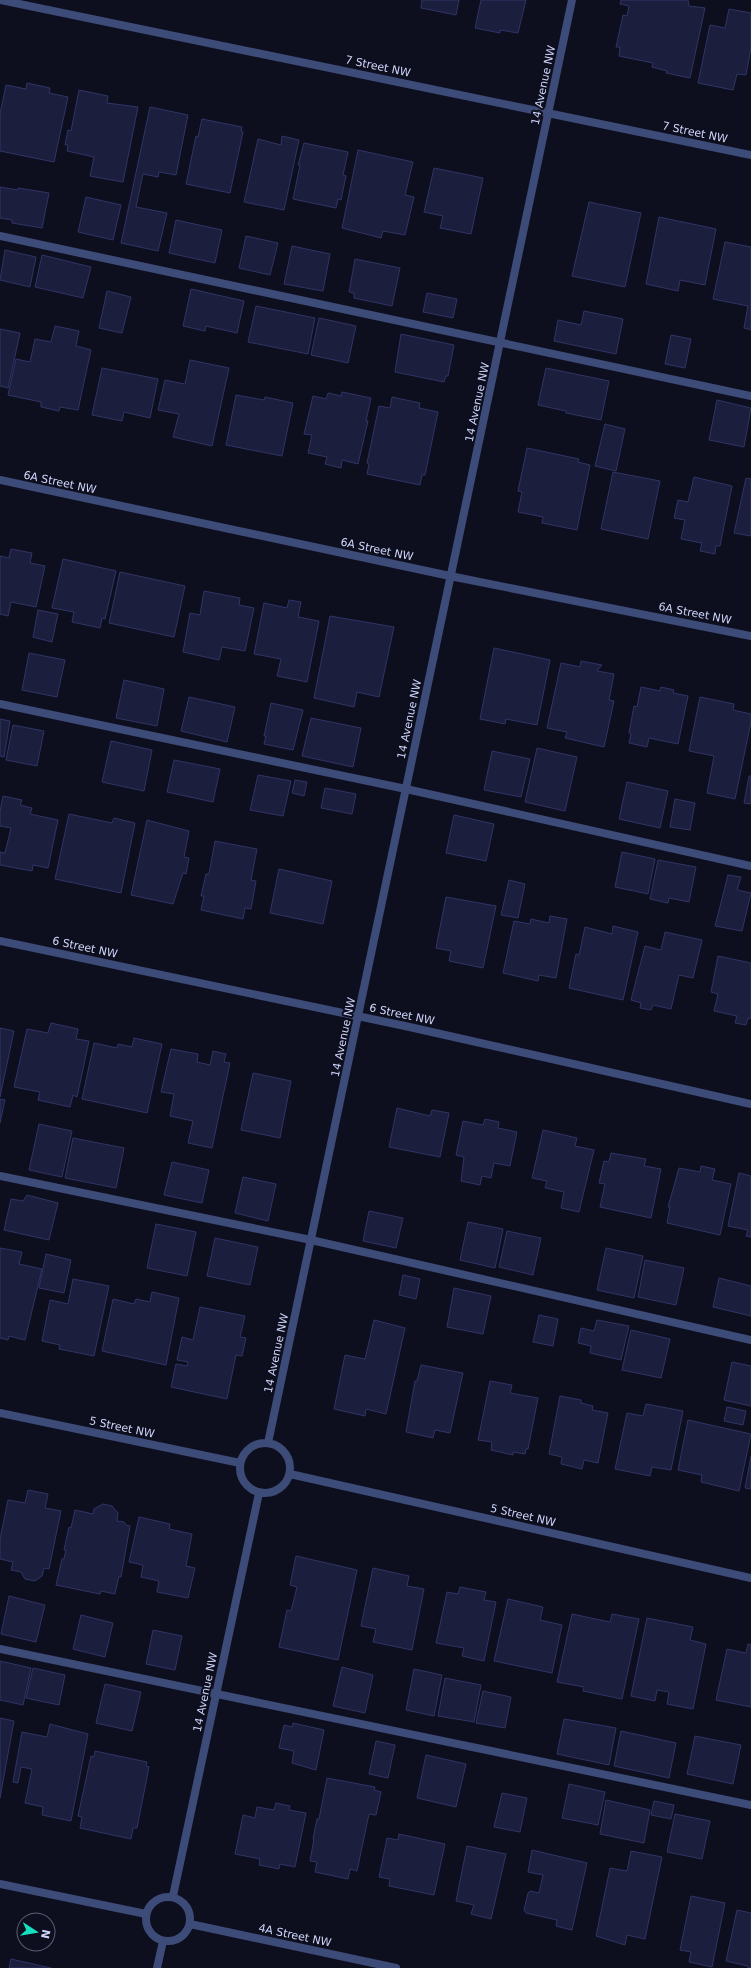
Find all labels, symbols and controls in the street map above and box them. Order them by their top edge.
street label: 14 Avenue NW [529,44,558,126]
street label: 7 Street NW [344,53,412,80]
street label: 7 Street NW [661,119,729,146]
street label: 14 Avenue NW [463,361,492,443]
street label: 6A Street NW [22,468,98,497]
street label: 6A Street NW [339,535,415,564]
street label: 6A Street NW [657,600,733,627]
street label: 14 Avenue NW [395,678,424,760]
street label: 6 Street NW [51,934,119,961]
street label: 14 Avenue NW [329,996,358,1078]
street label: 6 Street NW [368,1001,436,1028]
street label: 14 Avenue NW [262,1312,291,1394]
street label: 5 Street NW [88,1414,156,1441]
street label: 5 Street NW [489,1502,557,1529]
street label: 14 Avenue NW [191,1651,220,1733]
north arrow [16,1912,56,1952]
street label: 4A Street NW [257,1921,333,1950]
text: N [38,1928,53,1940]

